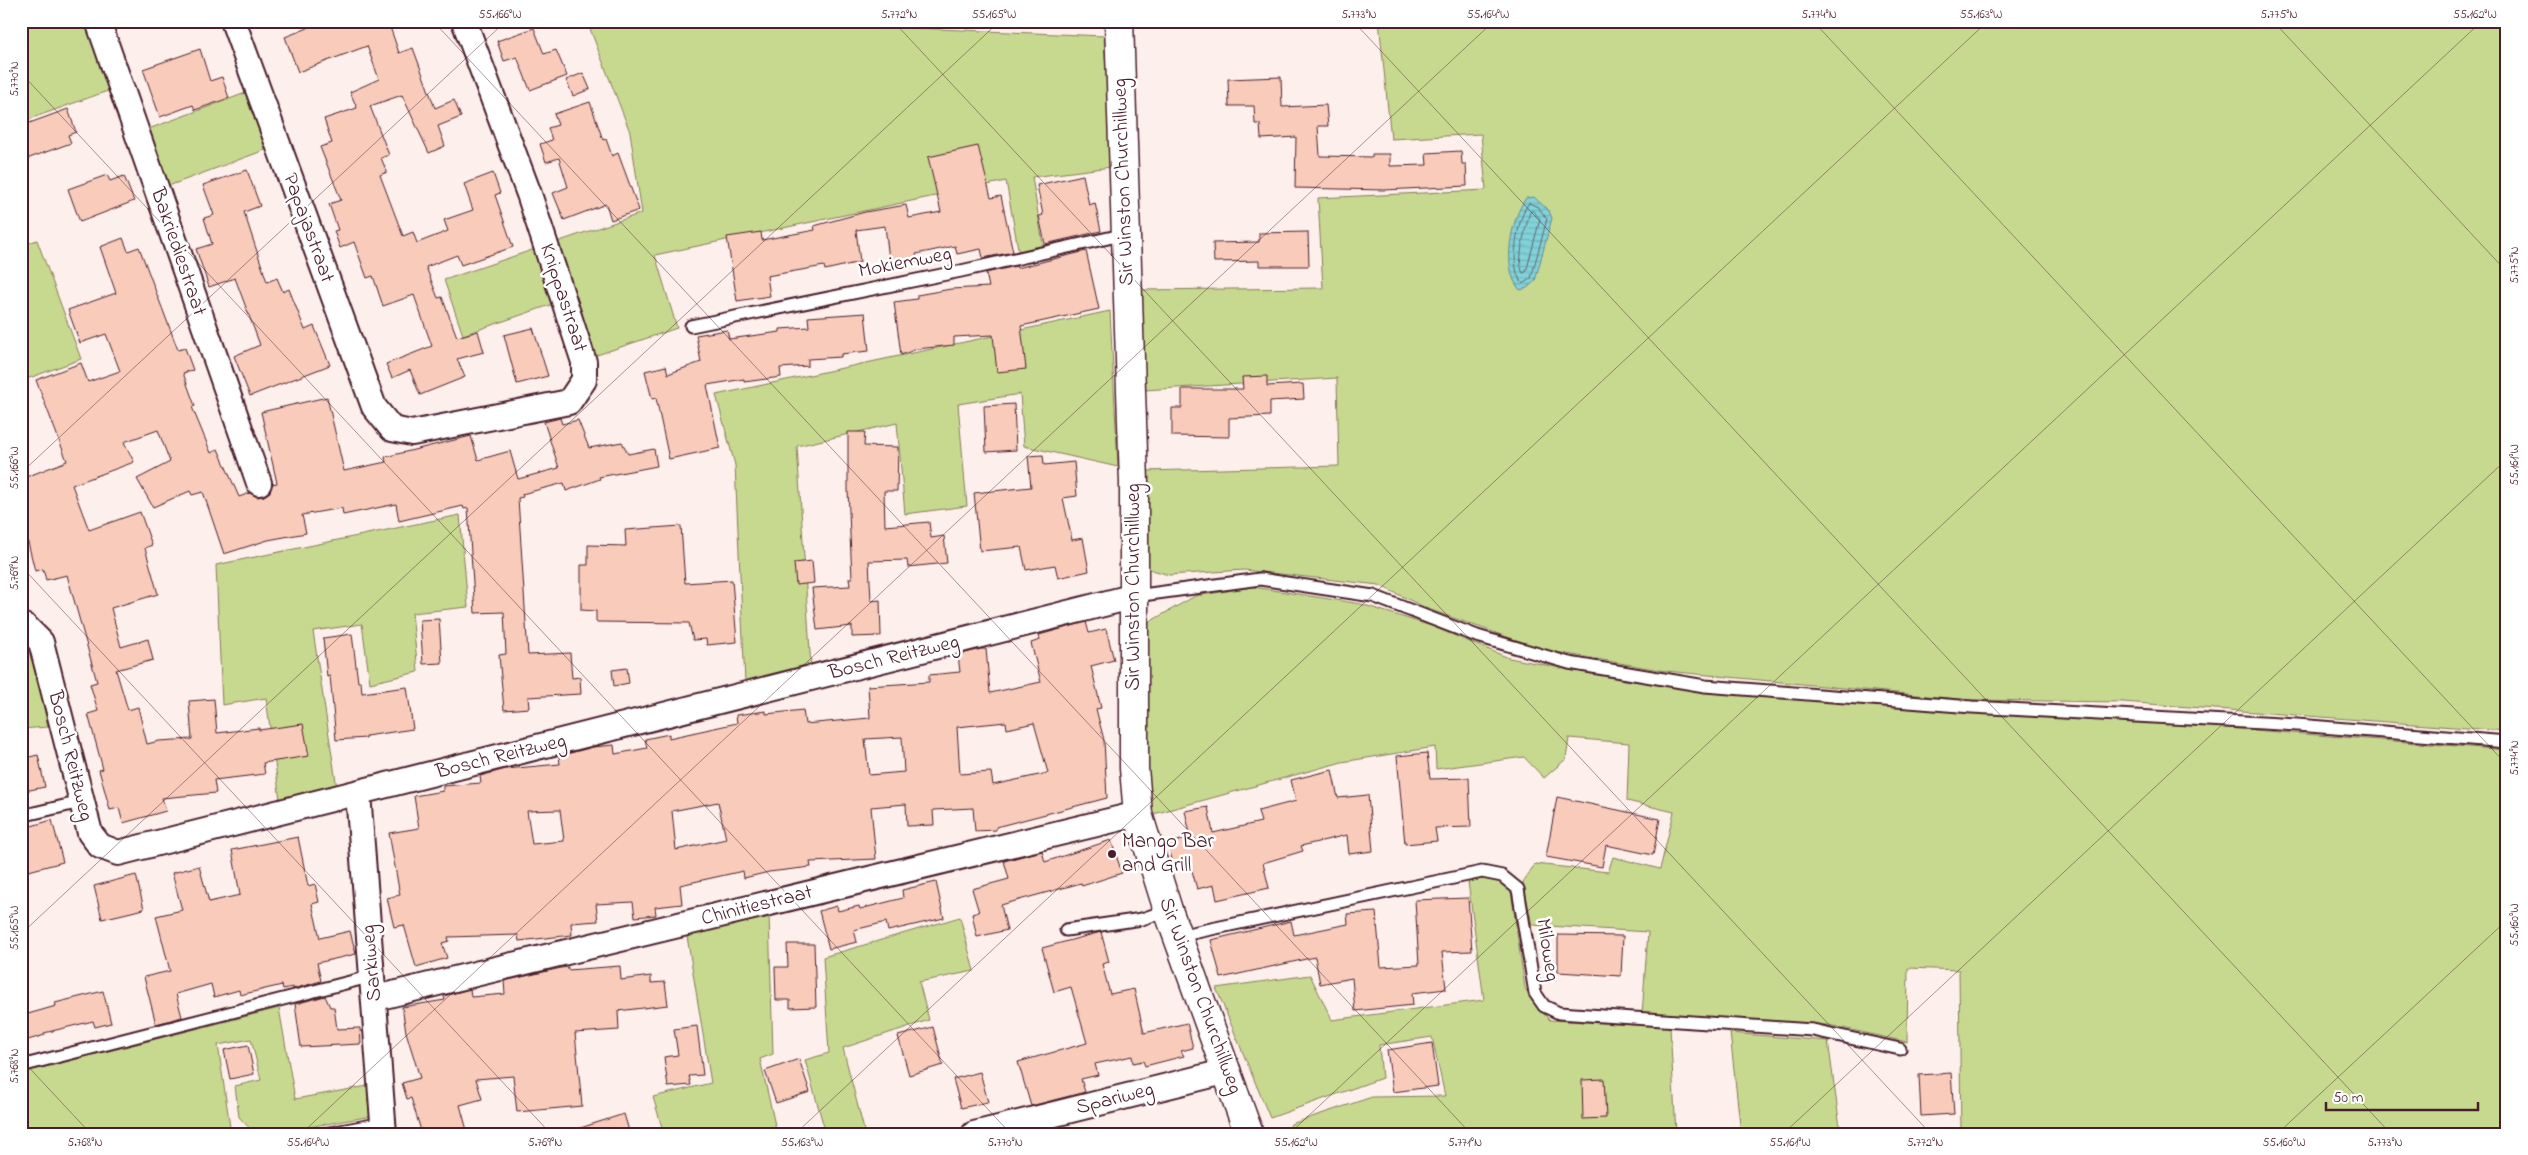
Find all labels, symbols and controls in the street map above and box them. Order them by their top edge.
text: 55.166°W [478,6,522,24]
text: 5.772°N [881,6,917,24]
text: 55.165°W [972,6,1016,24]
text: 5.773°N [1341,6,1377,24]
text: 55.164°W [1467,6,1509,24]
text: 5.774°N [1801,6,1837,24]
text: 55.163°W [1960,6,2002,24]
text: 5.775°N [2260,6,2298,24]
text: 55.162°W [2453,6,2497,24]
text: 5.770°N [6,61,24,97]
street label: Sir Winston Churchillweg [1105,78,1145,286]
street label: Papajastraat [274,169,342,287]
street label: Bakriediestraat [142,183,214,320]
street label: Mokiemweg [856,239,955,289]
street label: Knippastraat [531,240,595,356]
text: 5.775°N [2506,246,2524,284]
text: 55.161°W [2506,444,2524,486]
text: 55.166°W [6,446,24,490]
street label: Sir Winston Churchillweg [1119,483,1151,691]
text: 5.769°N [6,556,24,590]
street label: Bosch Reitzweg [825,627,963,691]
street label: Bosch Reitzweg [37,687,101,825]
street label: Bosch Reitzweg [432,726,570,790]
text: 5.774°N [2506,740,2524,776]
place label: Mango Bar and Grill [1122,827,1215,881]
marker: Mango Bar and Grill [1106,848,1118,860]
street label: Chinitiestraat [698,878,816,934]
street label: Sir Winston Churchillweg [1149,893,1250,1099]
text: 55.160°W [2506,904,2524,946]
text: 55.165°W [6,906,24,950]
street label: Miloweg [1525,916,1567,984]
street label: Sarkiweg [354,923,392,1003]
text: 5.768°N [6,1048,24,1084]
street label: Spariweg [1073,1075,1158,1125]
scale bar [2326,1080,2478,1112]
text: 50 m [2333,1087,2364,1109]
text: 5.768°N [67,1134,103,1152]
text: 55.164°W [287,1134,329,1152]
text: 5.769°N [528,1134,562,1152]
text: 55.163°W [781,1134,823,1152]
text: 5.770°N [987,1134,1023,1152]
text: 55.162°W [1274,1134,1318,1152]
text: 5.771°N [1448,1134,1482,1152]
text: 55.161°W [1769,1134,1811,1152]
text: 5.772°N [1907,1134,1943,1152]
text: 55.160°W [2263,1134,2305,1152]
text: 5.773°N [2367,1134,2403,1152]

